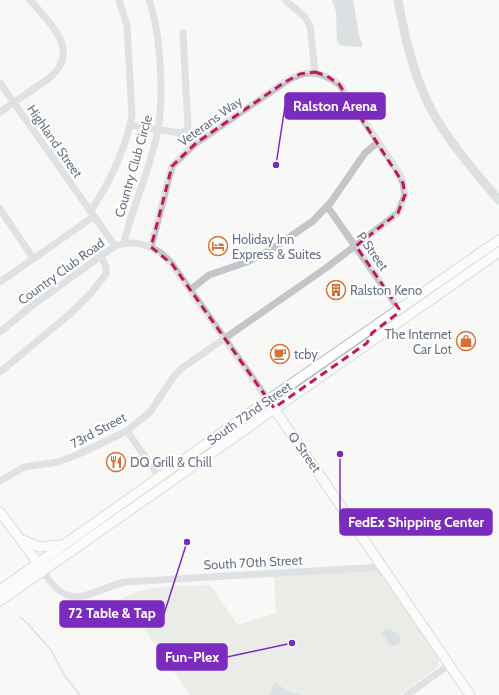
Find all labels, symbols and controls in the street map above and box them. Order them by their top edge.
street label: Veterans Way [175,92,245,150]
callout: Ralston Arena [285,93,385,119]
text: Ralston Arena [293,97,377,115]
street label: Highland Street [24,101,86,181]
street label: Country Club Circle [111,113,155,219]
street label: P Street [354,228,392,274]
place label: Holiday Inn Express & Suites [232,231,322,262]
street label: Country Club Road [15,234,107,308]
hotel icon: Holiday Inn Express & Suites [207,235,229,257]
building icon: Ralston Keno [325,279,347,301]
place label: Ralston Keno [350,282,422,298]
place label: The Internet Car Lot [385,326,453,357]
shop icon: The Internet Car Lot [455,330,477,352]
cafe icon: tcby [269,343,291,365]
place label: tcby [294,346,318,362]
street label: South 72nd Street [203,377,295,448]
street label: 73rd Street [67,408,129,451]
street label: Q Street [285,428,325,476]
restaurant icon: DQ Grill & Chill [105,451,127,473]
place label: DQ Grill & Chill [130,454,212,470]
callout: FedEx Shipping Center [340,509,492,535]
text: FedEx Shipping Center [348,513,484,531]
street label: South 70th Street [203,551,304,573]
callout: 72 Table & Tap [60,601,164,627]
text: 72 Table & Tap [68,604,156,622]
callout: Fun-Plex [157,644,227,670]
text: Fun-Plex [165,648,219,666]

